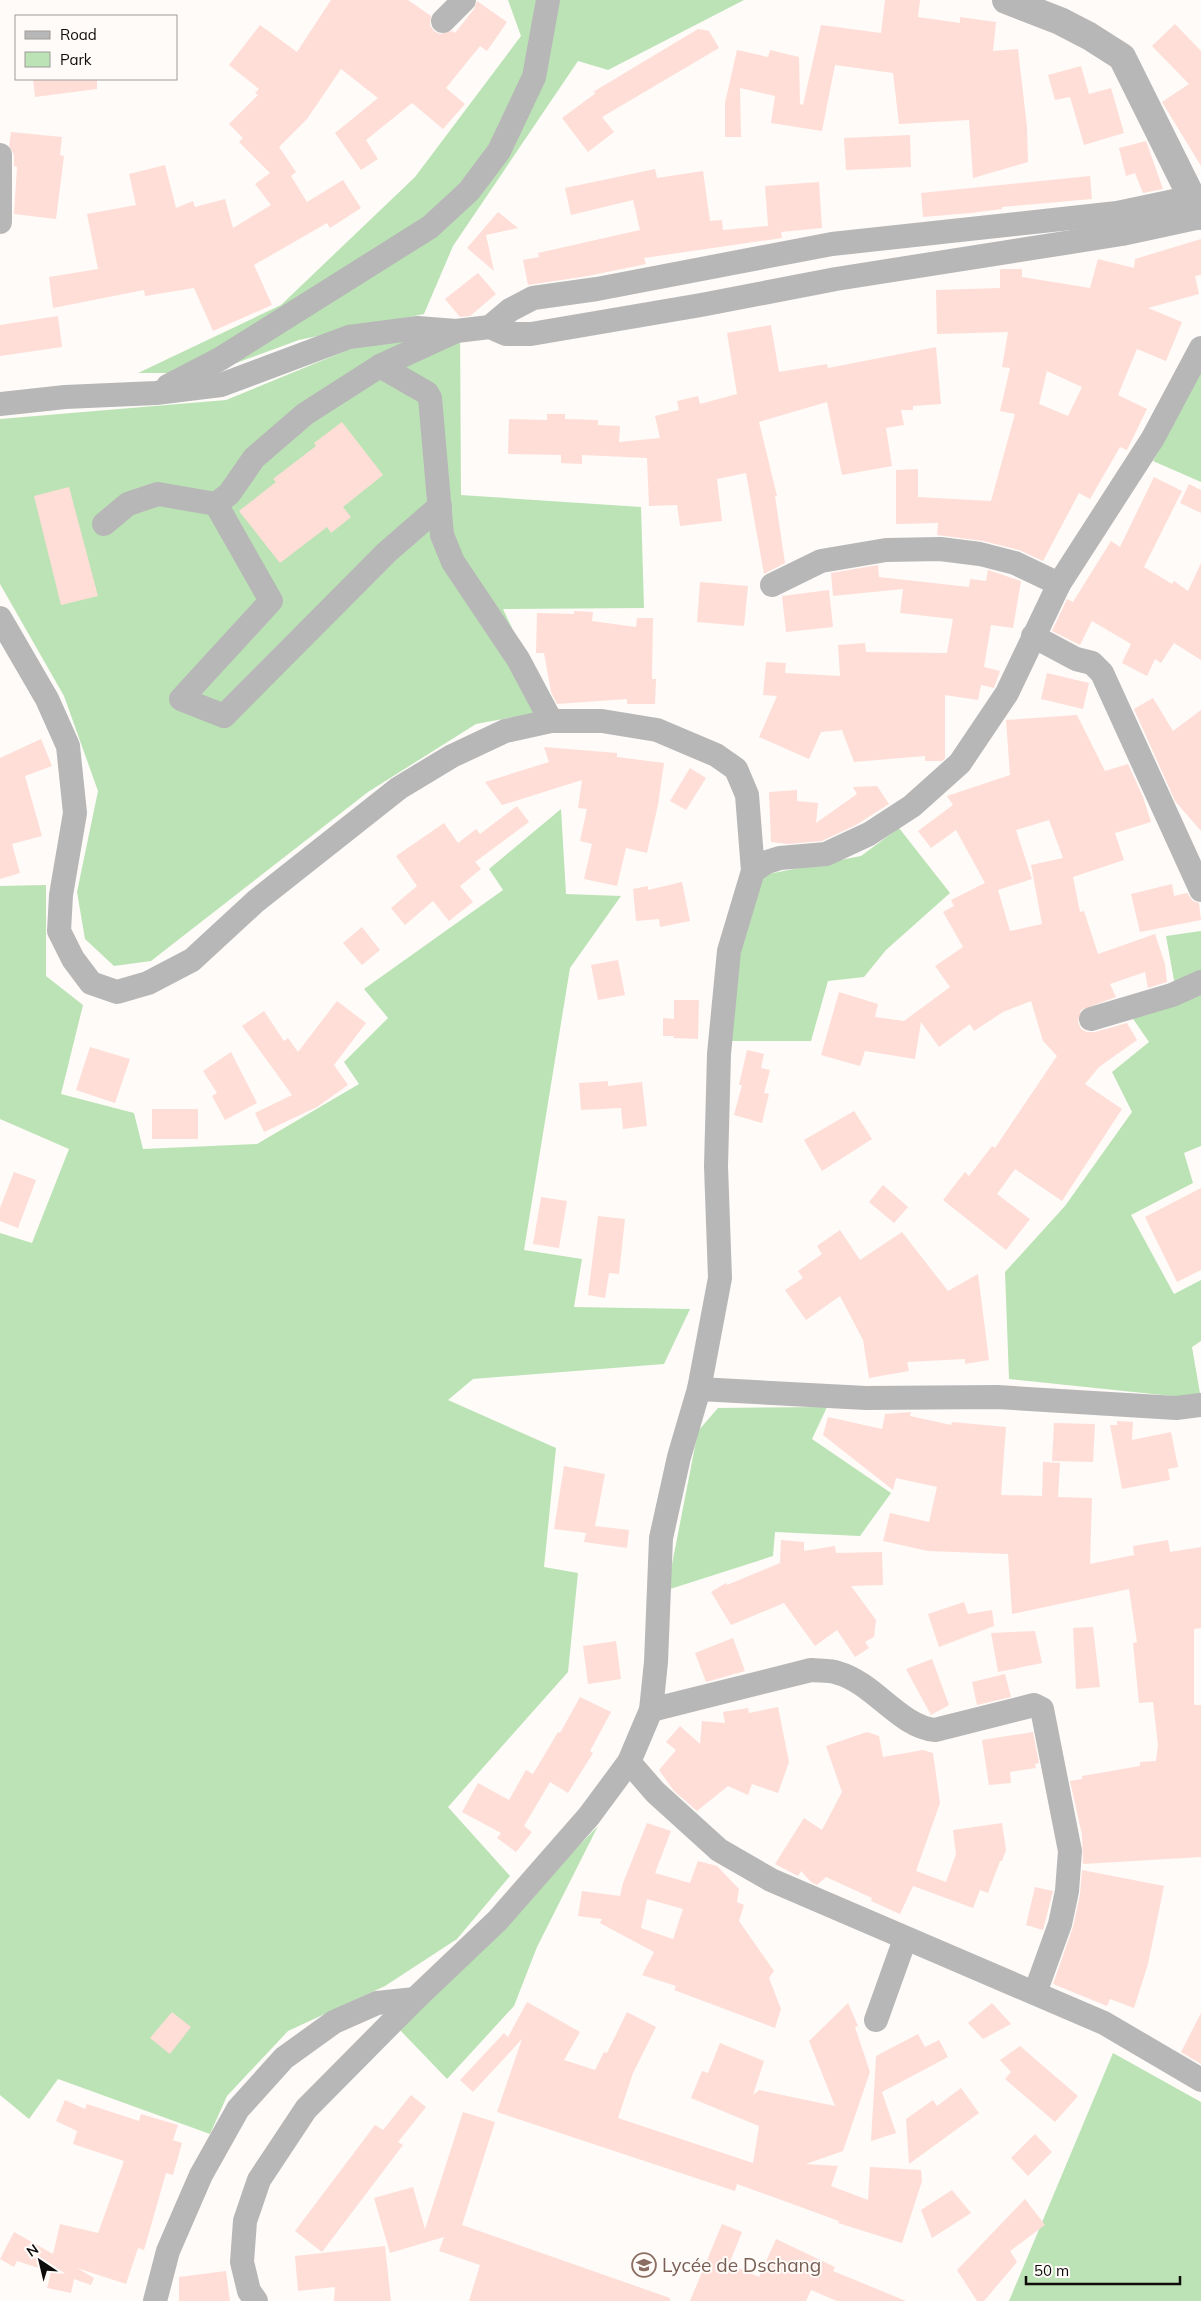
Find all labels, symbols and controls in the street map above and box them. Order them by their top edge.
legend [15,15,178,80]
text: Road [60,25,97,44]
text: Park [60,50,92,69]
north arrow [15,2236,65,2286]
text: N [23,2240,42,2261]
school or university icon: Lycée de Dschang [631,2252,657,2278]
place label: Lycée de Dschang [662,2253,821,2277]
scale bar [1026,2254,1180,2286]
text: 50 m [1034,2261,1069,2280]

